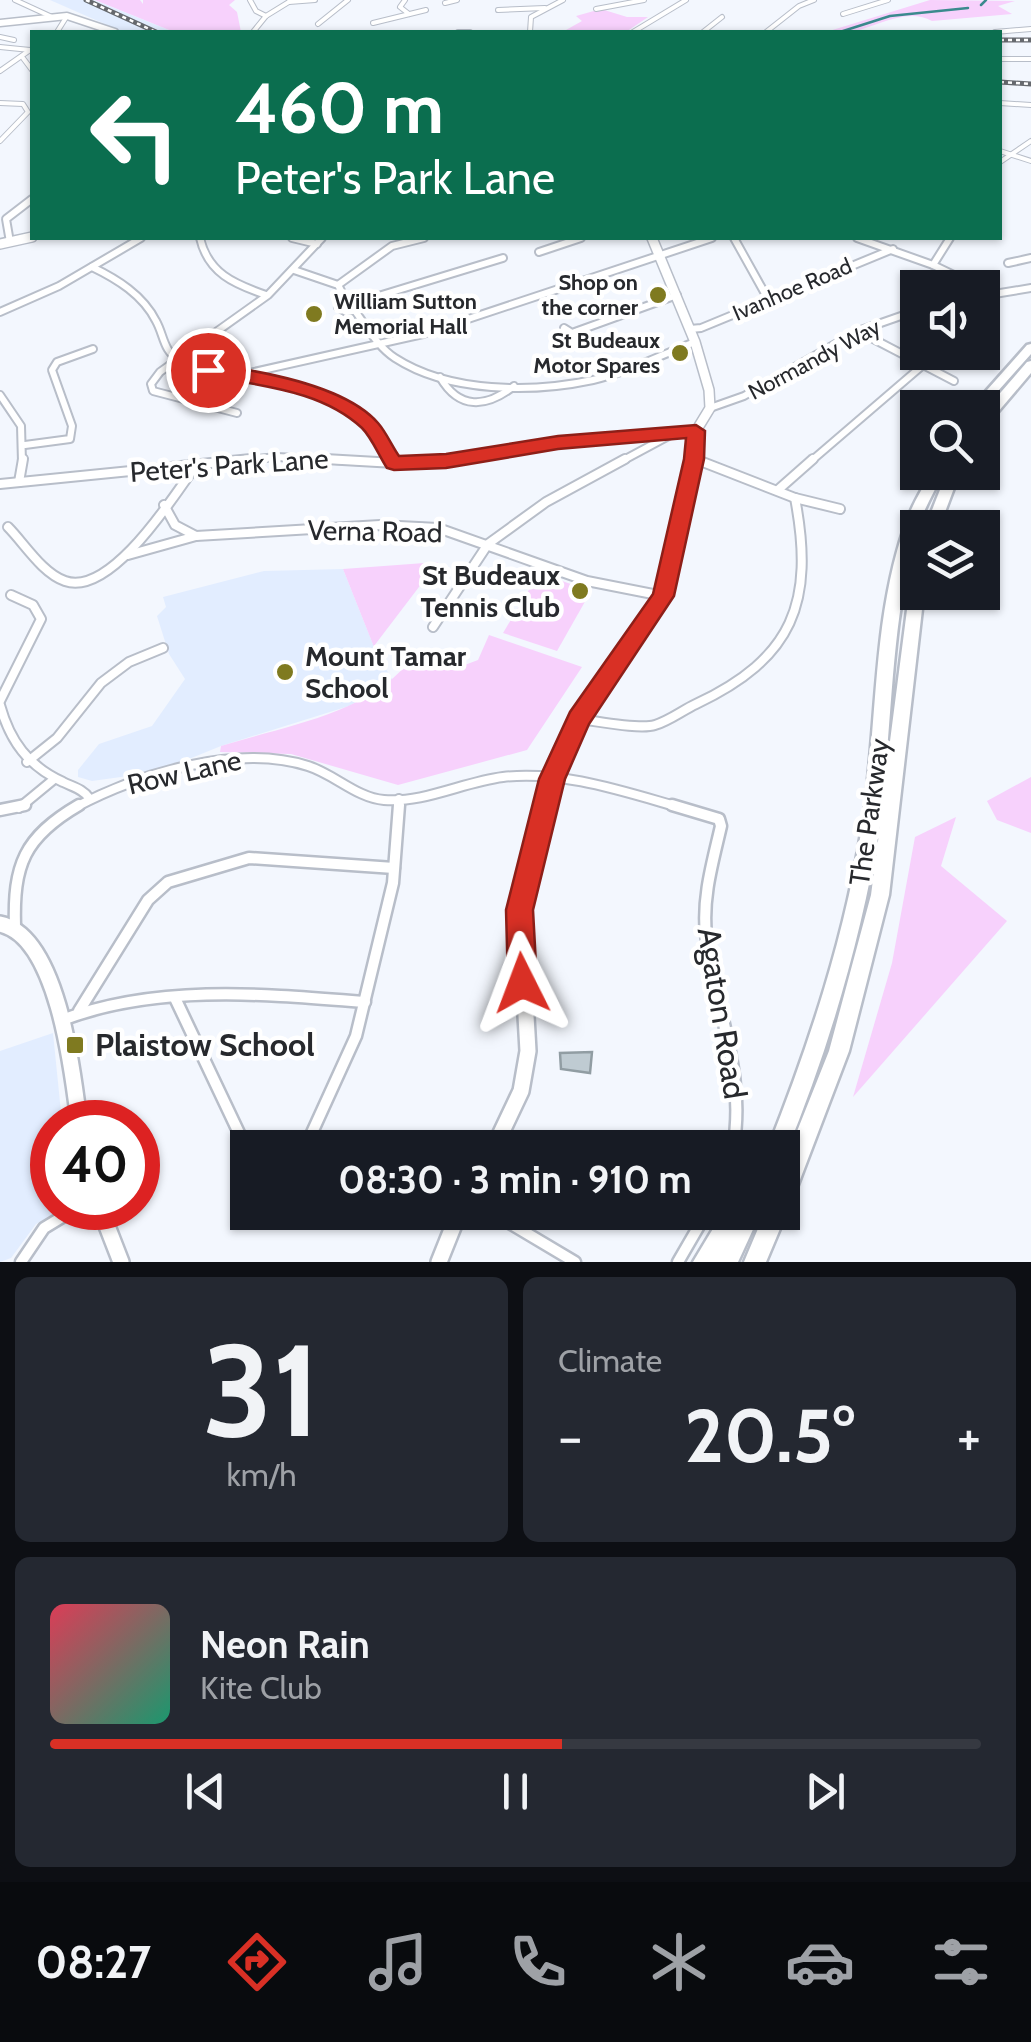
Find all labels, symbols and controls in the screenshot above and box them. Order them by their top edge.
text: 460 m [235,65,444,151]
icon: left [70,70,200,200]
text: Peter's Park Lane [235,151,555,205]
street label: Ivanhoe Road [729,252,856,327]
place label: Shop on the corner [542,269,639,321]
map controls [900,270,1000,610]
button: sound [900,270,1000,370]
marker: Shop on the corner [647,284,669,306]
place label: William Sutton Memorial Hall [334,288,477,340]
marker: William Sutton Memorial Hall [303,303,325,325]
street label: Normandy Way [744,313,885,406]
place label: St Budeaux Motor Spares [533,327,660,379]
pin [166,328,251,413]
marker: St Budeaux Motor Spares [669,342,691,364]
icon: arrive [181,343,236,398]
button: search [900,390,1000,490]
street label: Peter's Park Lane [129,441,329,489]
button: layers [900,510,1000,610]
street label: Verna Road [307,513,443,549]
place label: St Budeaux Tennis Club [421,558,560,624]
marker: St Budeaux Tennis Club [569,580,591,602]
place label: Mount Tamar School [305,639,467,705]
marker: Mount Tamar School [274,661,296,683]
street label: The Parkway [842,736,896,888]
street label: Row Lane [124,742,244,802]
street label: Agaton Road [690,924,755,1101]
position arrow [470,931,574,1035]
place label: Plaistow School [95,1025,315,1064]
marker: Plaistow School [64,1034,86,1056]
speed limit sign: 40 [30,1100,160,1230]
text: 08:30 · 3 min · 910 m [338,1156,692,1203]
text: 31 [202,1311,321,1469]
text: Climate [558,1341,662,1380]
text: 20.5° [684,1390,855,1481]
text: − [558,1403,582,1470]
text: + [957,1403,981,1470]
text: km/h [226,1455,297,1494]
text: Neon Rain [200,1621,370,1668]
text: Kite Club [200,1668,322,1707]
icon: previous [178,1764,233,1819]
icon: pause [488,1764,543,1819]
icon: next [798,1764,853,1819]
icon: directions [222,1927,292,1997]
icon: music [363,1927,433,1997]
icon: phone [503,1927,573,1997]
icon: climate [644,1927,714,1997]
icon: car [785,1927,855,1997]
icon: filters [926,1927,996,1997]
text: 08:27 [35,1935,151,1989]

